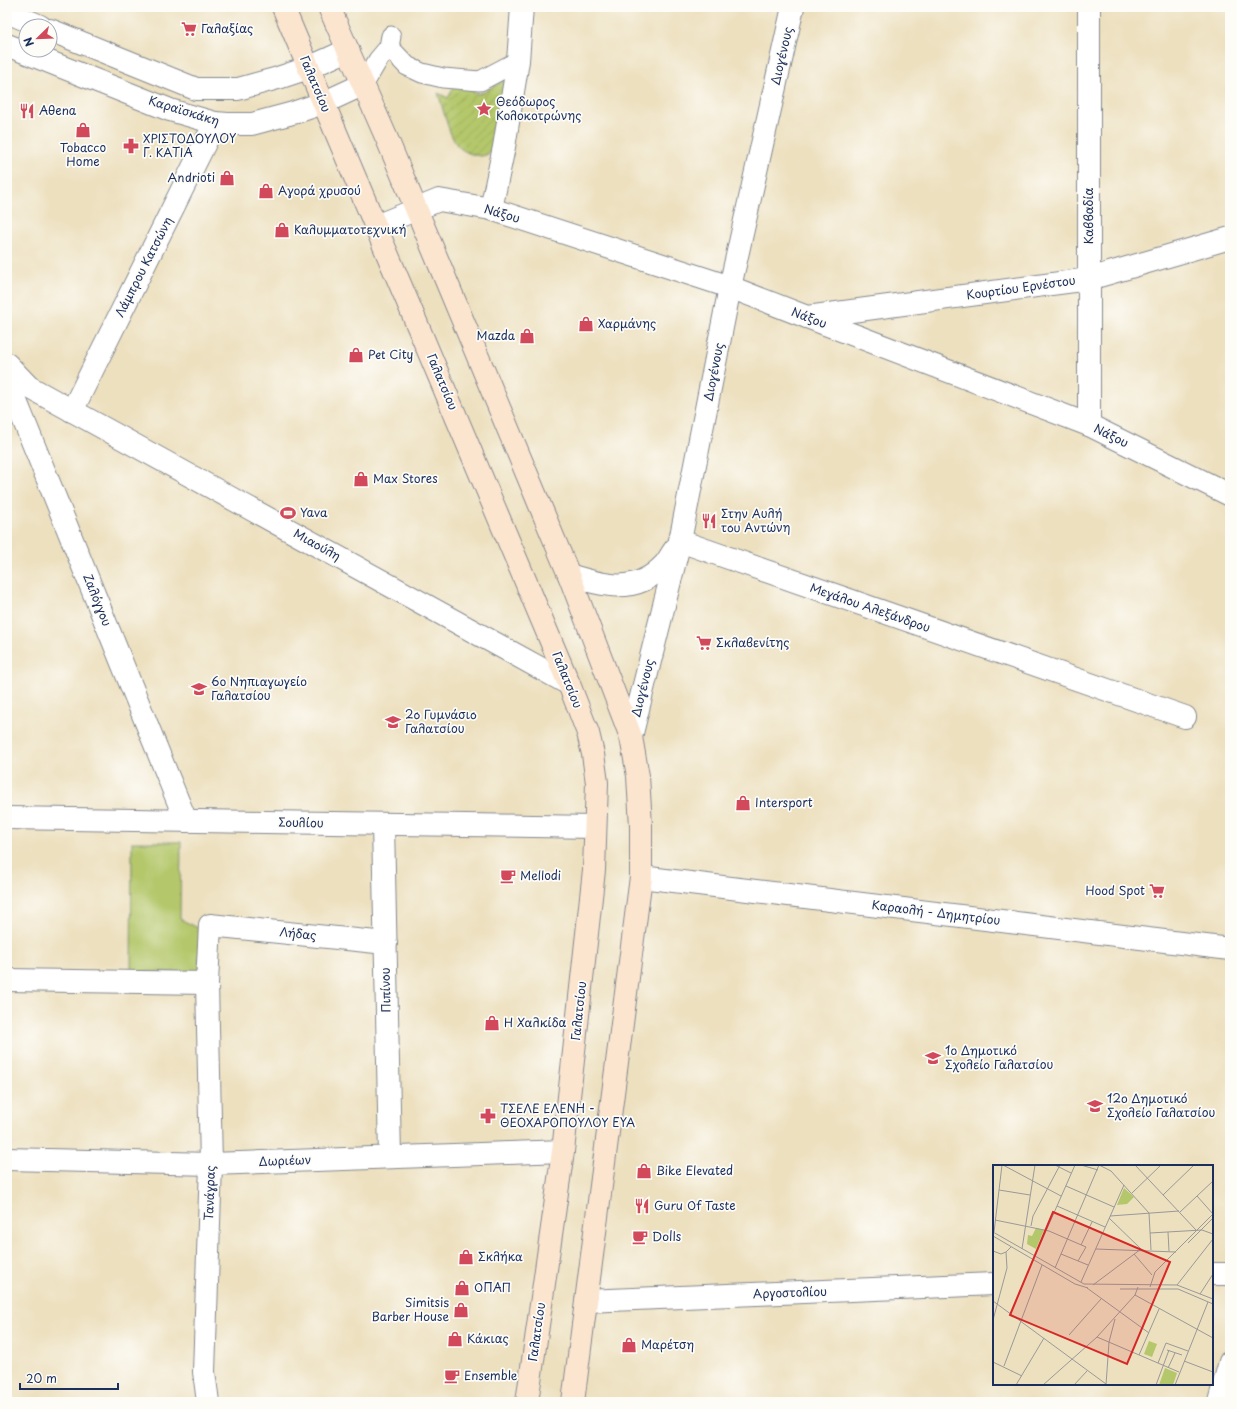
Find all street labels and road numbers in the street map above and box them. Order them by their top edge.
street label: Διογένους [766,25,796,87]
street label: Γαλατσίου [296,53,336,115]
street label: Καραϊσκάκη [147,91,222,129]
street label: Καββαδία [1079,188,1097,244]
street label: Νάξου [482,199,522,227]
street label: Λάμπρου Κατσώνη [110,213,176,320]
street label: Κουρτίου Ερνέστου [965,270,1077,304]
street label: Νάξου [789,302,830,332]
street label: Διογένους [699,341,728,403]
street label: Γαλατσίου [423,351,463,413]
street label: Νάξου [1091,419,1132,451]
street label: Μιαούλη [291,524,344,564]
street label: Ζαλόγγου [79,571,117,629]
street label: Μεγάλου Αλεξάνδρου [808,578,933,636]
street label: Γαλατσίου [548,649,587,711]
street label: Διογένους [626,657,658,719]
street label: Σουλίου [278,813,324,831]
street label: Καραολή - Δημητρίου [871,895,1002,929]
street label: Λήδας [279,922,317,944]
street label: Πιπίνου [376,967,394,1013]
street label: Γαλατσίου [566,980,590,1041]
street label: Δωριέων [258,1150,312,1170]
street label: Τανάγρας [199,1165,219,1221]
street label: Αργοστολίου [753,1282,827,1302]
street label: Γαλατσίου [523,1301,549,1363]

